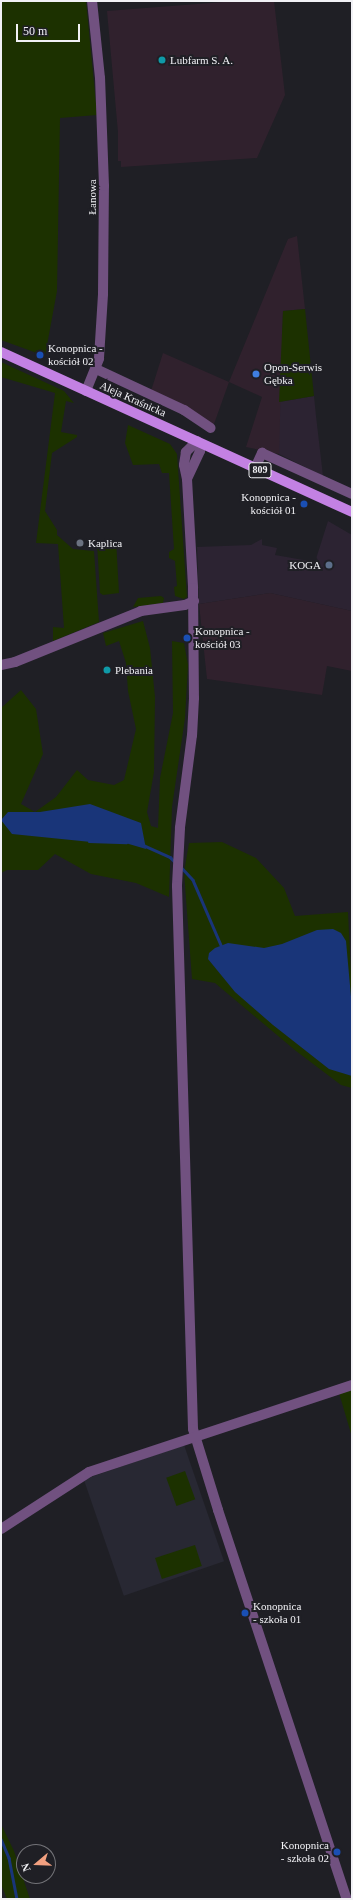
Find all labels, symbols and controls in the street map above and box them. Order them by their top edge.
scale bar [18,16,82,42]
text: 50 m [23,24,47,38]
place label: Lubfarm S. A. [170,53,234,67]
marker: Lubfarm S. A. [157,55,167,65]
street label: Łanowa [85,179,99,215]
place label: Konopnica - kościół 02 [48,342,103,368]
marker: Konopnica - kościół 02 [35,350,45,360]
place label: Opon-Serwis Gębka [264,361,322,387]
marker: Opon-Serwis Gębka [251,369,261,379]
street label: Aleja Kraśnicka [98,378,168,420]
road number: 809 [248,462,272,478]
place label: Konopnica - kościół 01 [241,491,296,517]
marker: Konopnica - kościół 01 [299,499,309,509]
place label: Kaplica [88,536,122,550]
marker: Kaplica [75,538,85,548]
place label: KOGA [289,558,321,572]
marker: KOGA [324,560,334,570]
place label: Konopnica - kościół 03 [195,625,250,651]
marker: Konopnica - kościół 03 [182,633,192,643]
place label: Plebania [115,663,153,677]
marker: Plebania [102,665,112,675]
place label: Konopnica - szkoła 01 [253,1600,301,1626]
marker: Konopnica - szkoła 01 [240,1608,250,1618]
place label: Konopnica - szkoła 02 [281,1839,329,1865]
north arrow [16,1844,56,1884]
marker: Konopnica - szkoła 02 [332,1847,342,1857]
text: N [19,1862,33,1873]

